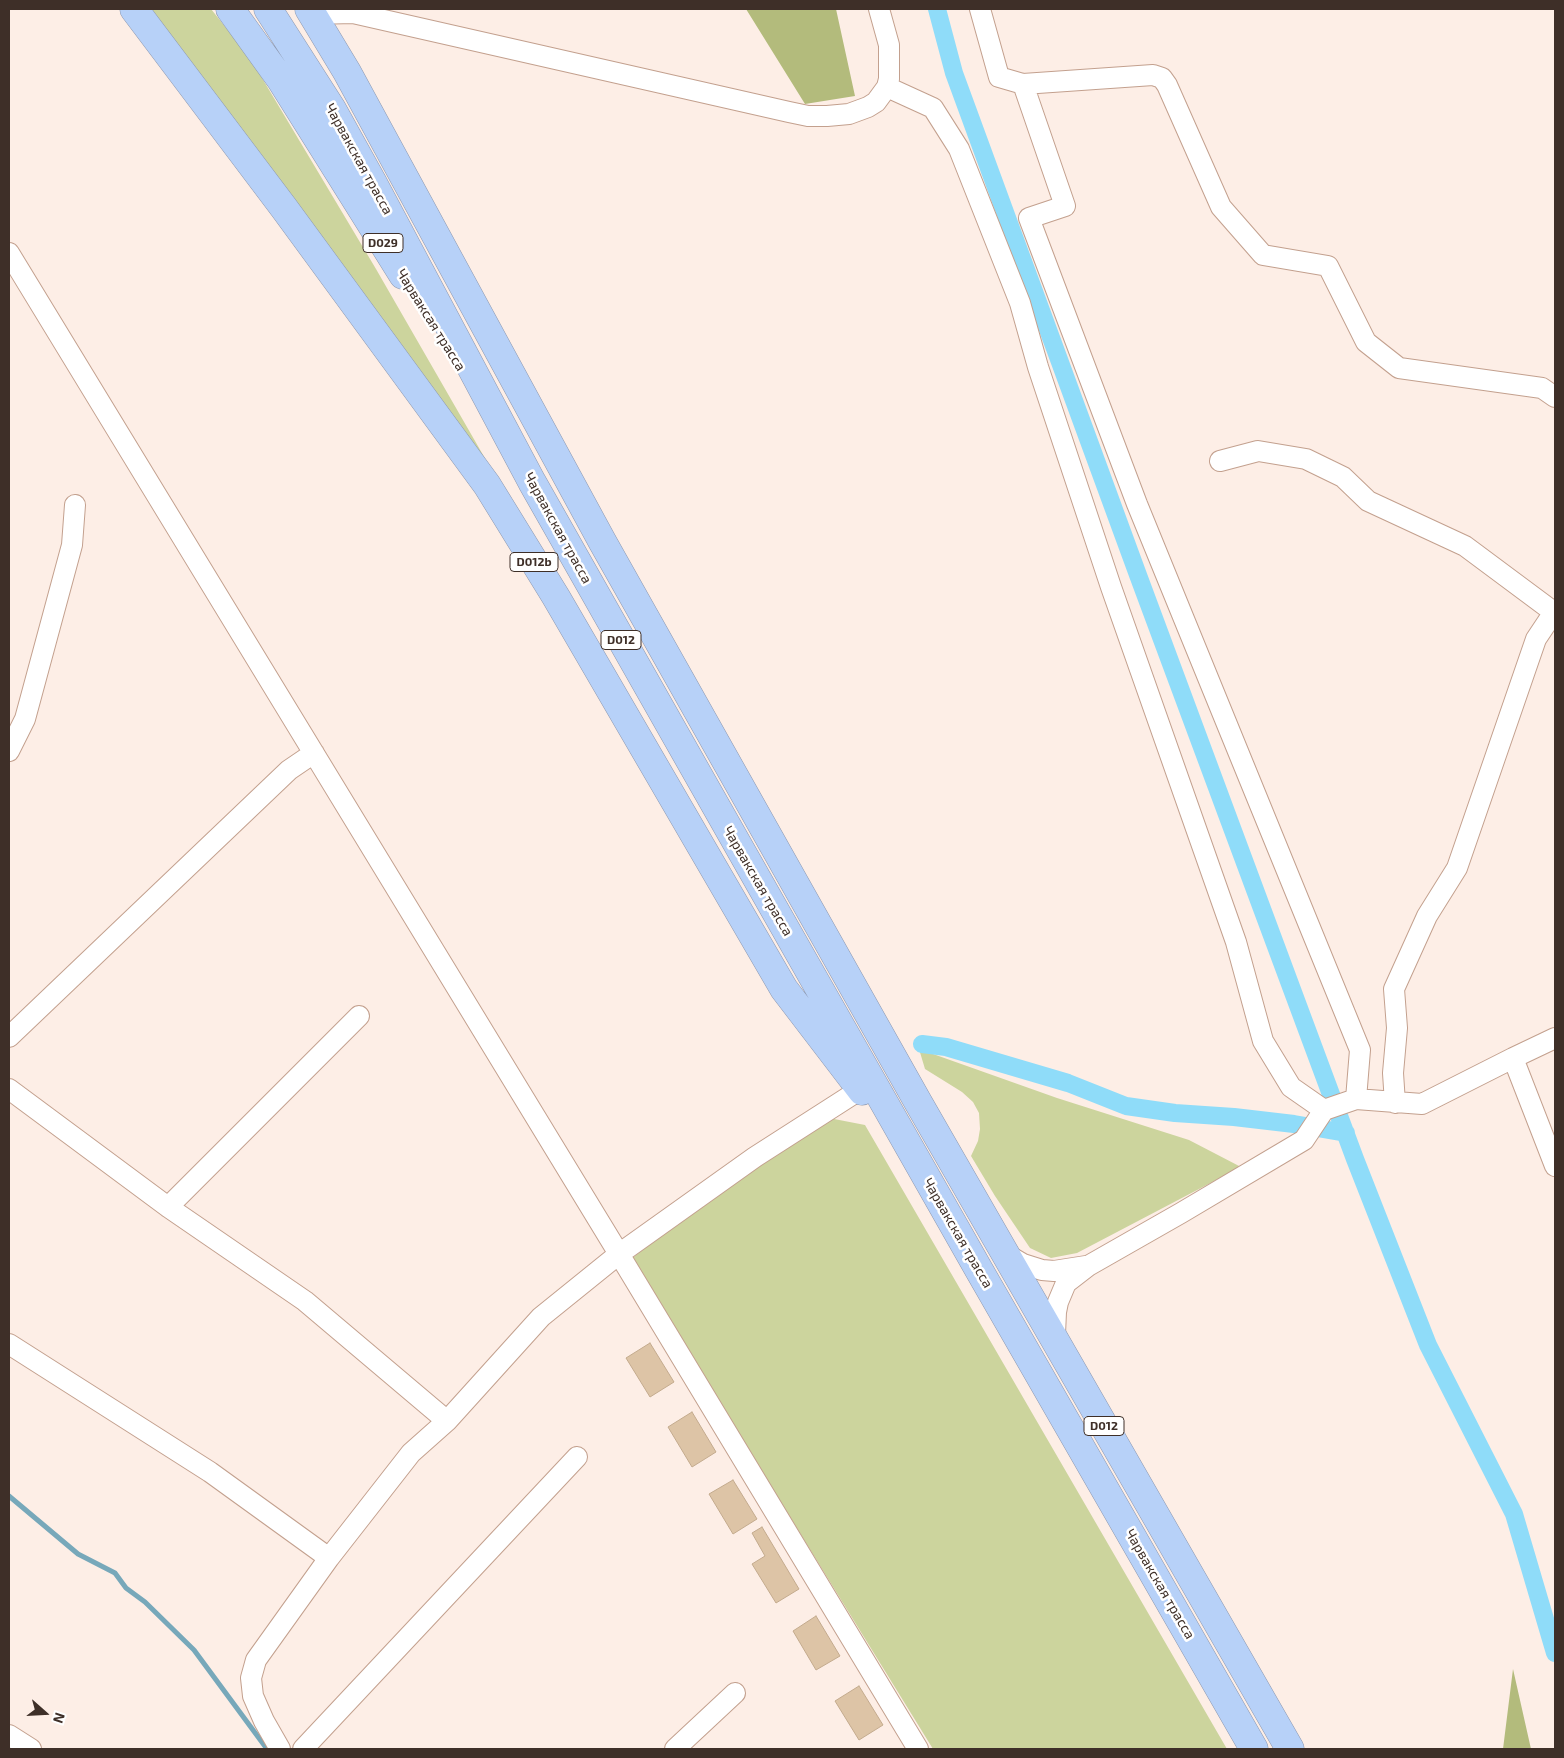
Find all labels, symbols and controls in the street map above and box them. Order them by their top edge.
street label: Чарвакская трасса [321,100,397,218]
road number: D029 [363,234,403,252]
street label: Чарваксая трасса [393,266,469,374]
street label: Чарвакская трасса [520,469,596,587]
road number: D012b [510,552,558,572]
road number: D012 [601,630,641,650]
street label: Чарвакская трасса [720,823,796,939]
street label: Чарвакская трасса [920,1175,996,1291]
road number: D012 [1084,1416,1124,1435]
street label: Чарвакская трасса [1122,1526,1198,1642]
north arrow [20,1688,70,1738]
text: N [50,1710,69,1726]

